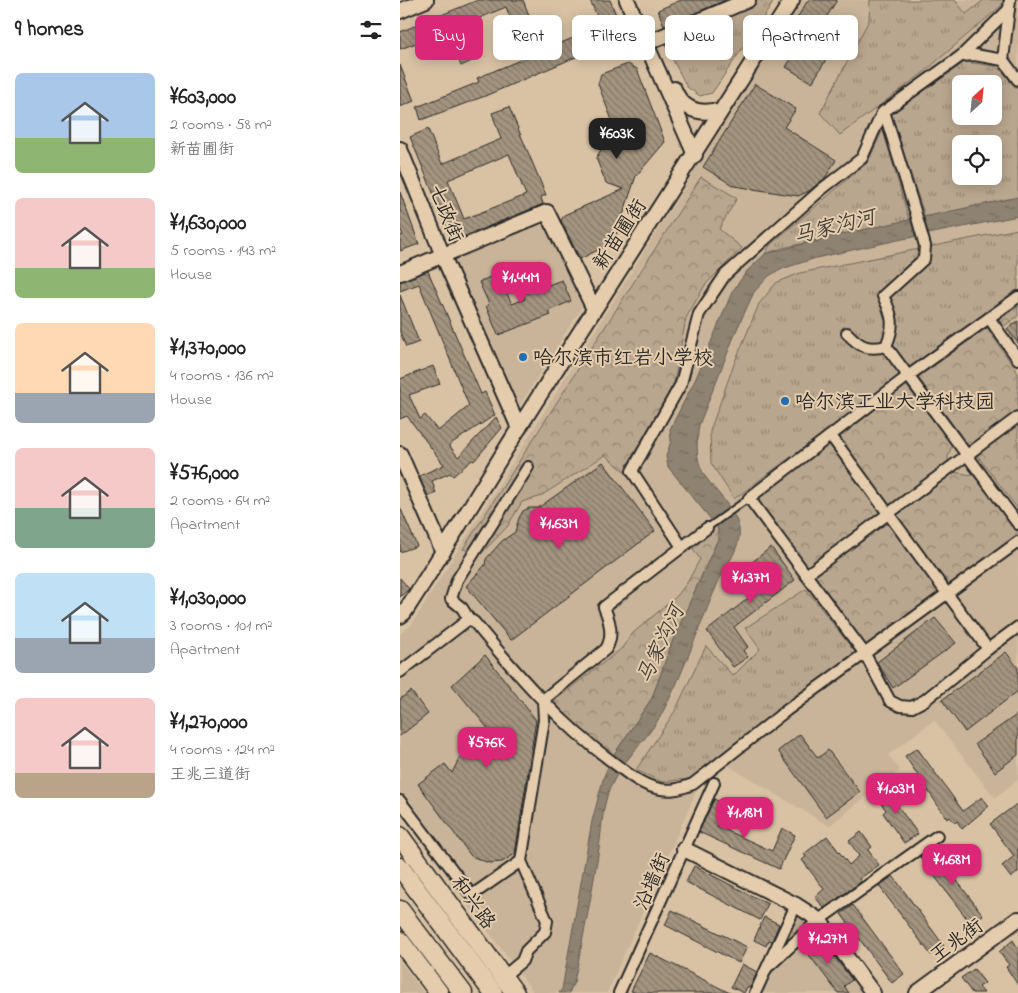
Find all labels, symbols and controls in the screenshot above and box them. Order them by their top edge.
text: 9 homes [15,15,84,45]
chip: Buy [415,15,483,60]
chip: Rent [493,15,562,60]
chip: Filters [572,15,655,60]
chip: New [665,15,733,60]
chip: Apartment [743,15,858,60]
icon: filters [357,16,385,44]
north arrow [952,75,1002,125]
map controls [952,75,1002,185]
text: ¥603,000 [170,83,236,113]
icon: home [55,93,115,153]
text: 2 rooms · 58 m² [170,113,272,137]
pin: ¥603K [582,118,652,160]
text: ¥603K [600,122,634,146]
button: locate [952,135,1002,185]
text: 新苗圃街 [170,138,234,162]
street label: 七政街 [420,181,469,247]
street label: 新苗圃街 [587,194,655,277]
water label: 马家沟河 [790,202,882,253]
text: ¥1,630,000 [170,209,246,239]
icon: home [55,218,115,278]
text: 5 rooms · 143 m² [170,239,276,263]
pin: ¥1.44M [480,262,562,304]
text: House [170,263,212,287]
text: ¥1.44M [502,266,540,290]
text: ¥1,370,000 [170,334,246,364]
icon: home [55,343,115,403]
place label: 哈尔滨市红岩小学校 [533,345,713,374]
marker: 哈尔滨市红岩小学校 [517,351,529,363]
text: 4 rooms · 136 m² [170,364,274,388]
text: House [170,388,212,412]
place label: 哈尔滨工业大学科技园 [795,389,995,418]
marker: 哈尔滨工业大学科技园 [779,395,791,407]
text: ¥576,000 [170,459,239,489]
icon: home [55,468,115,528]
text: 2 rooms · 64 m² [170,489,270,513]
pin: ¥1.63M [518,508,600,550]
text: ¥1.63M [540,512,578,536]
text: Apartment [170,513,240,537]
pin: ¥1.37M [710,562,792,604]
text: ¥1.37M [732,566,770,590]
text: ¥1,030,000 [170,584,246,614]
icon: home [55,593,115,653]
water label: 马家沟河 [630,598,694,689]
text: 3 rooms · 101 m² [170,614,272,638]
text: Apartment [170,638,240,662]
text: ¥1,270,000 [170,708,247,738]
icon: home [55,718,115,778]
pin: ¥576K [452,726,522,769]
text: ¥576K [469,731,505,755]
text: 4 rooms · 124 m² [170,738,275,762]
text: 王兆三道街 [170,763,250,787]
pin: ¥1.03M [855,772,937,815]
text: ¥1.03M [877,777,915,801]
pin: ¥1.18M [704,796,786,839]
text: ¥1.18M [727,801,763,825]
pin: ¥1.68M [911,844,993,886]
text: ¥1.68M [933,848,971,872]
street label: 沿墙街 [628,849,679,915]
street label: 和兴路 [443,871,502,937]
street label: 王兆街 [925,913,990,971]
pin: ¥1.27M [787,922,869,965]
text: ¥1.27M [809,927,847,951]

